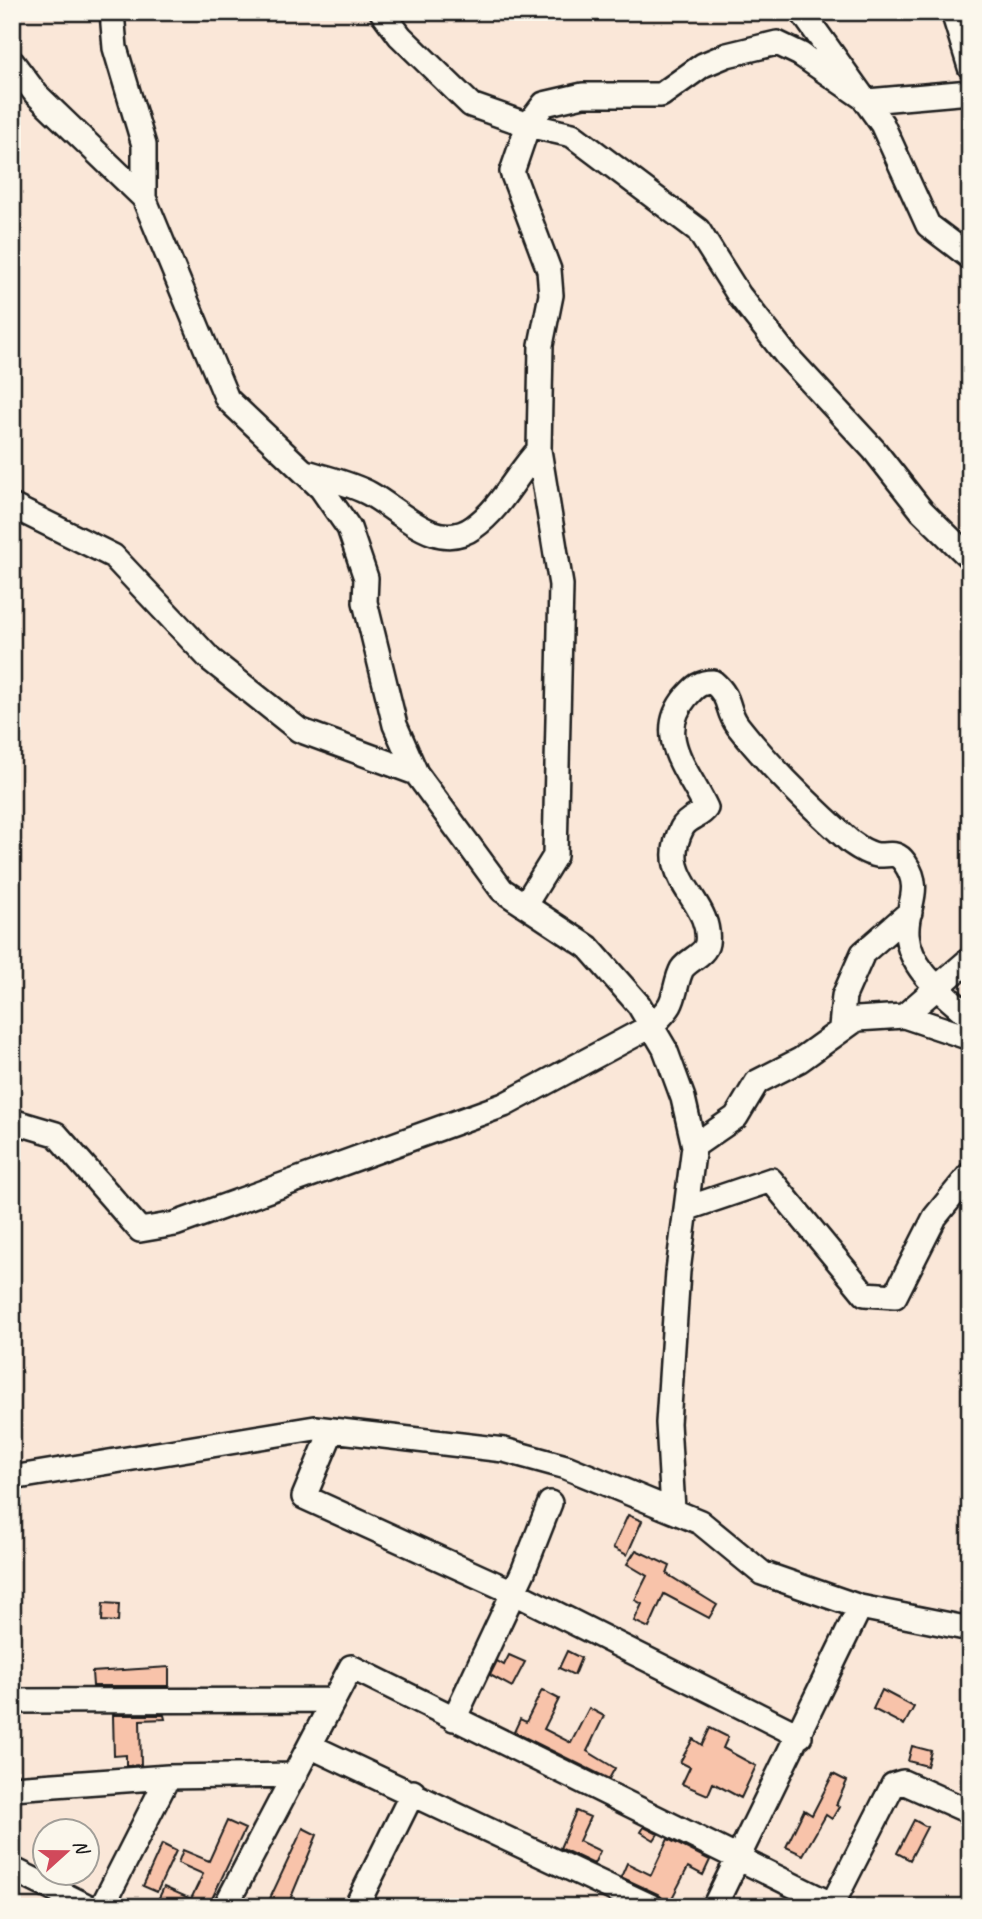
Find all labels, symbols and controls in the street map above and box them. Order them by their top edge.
north arrow [32,1818,102,1888]
text: N [68,1836,95,1859]

